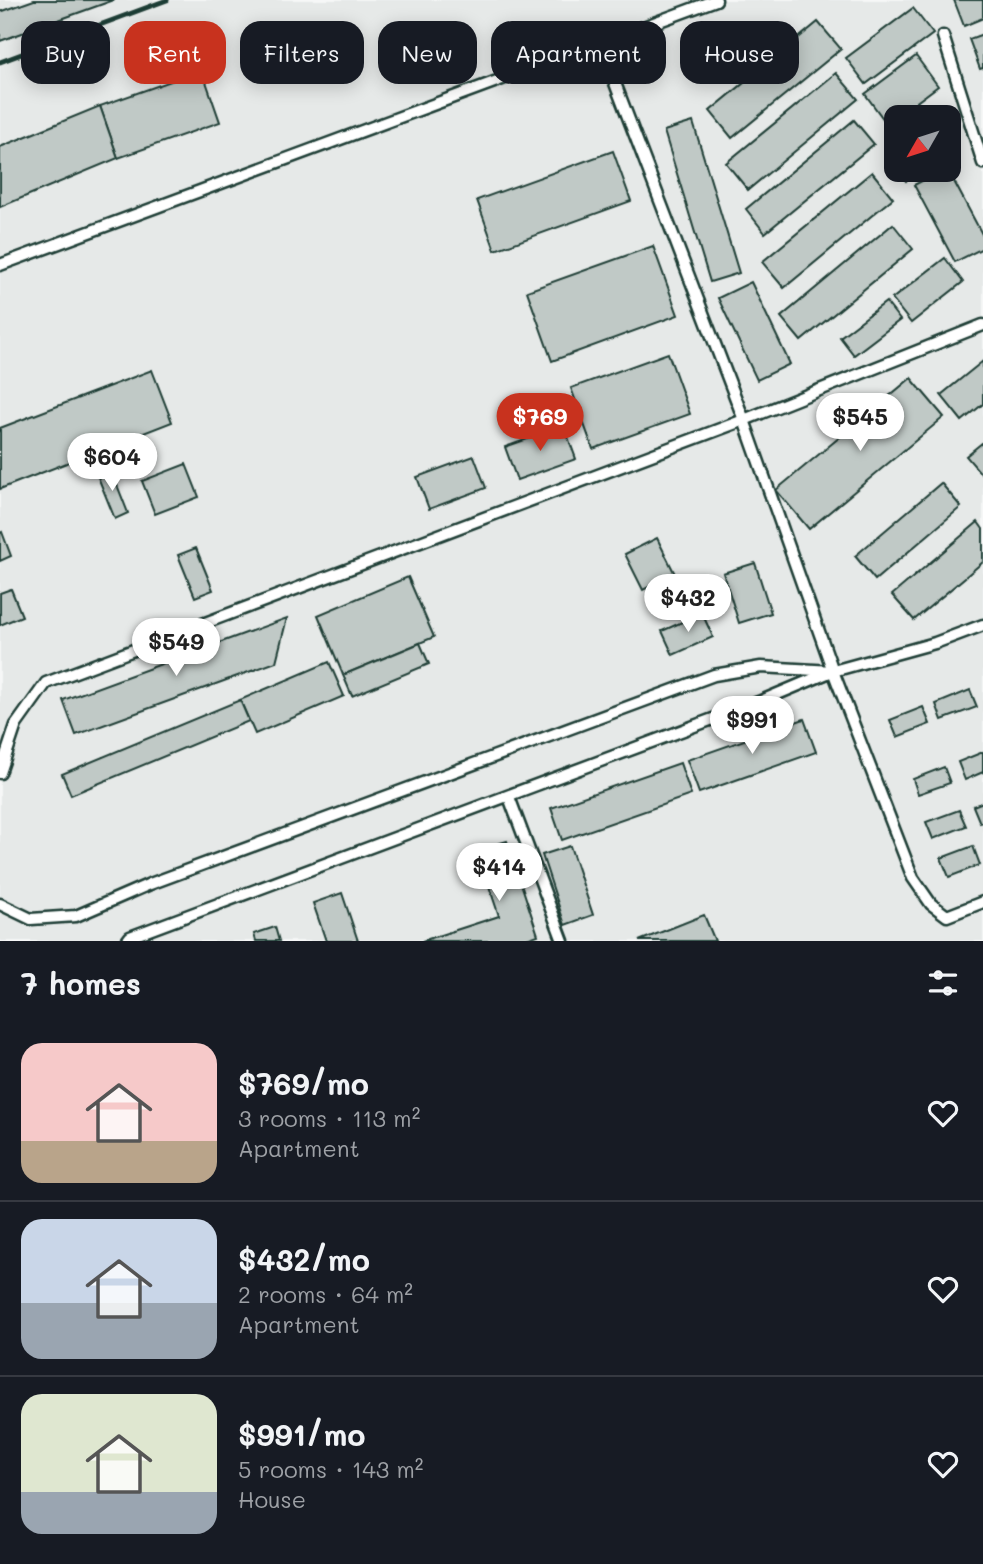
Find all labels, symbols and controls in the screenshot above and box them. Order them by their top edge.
chip: Buy [21,21,110,84]
chip: Rent [124,21,226,84]
chip: Filters [240,21,364,84]
chip: New [378,21,477,84]
chip: Apartment [491,21,666,84]
chip: House [680,21,799,84]
north arrow [884,105,961,182]
map controls [884,105,961,182]
pin: $769 [499,393,581,453]
pin: $545 [819,393,901,453]
text: $769 [513,401,567,431]
text: $545 [832,401,888,431]
pin: $604 [71,434,153,493]
text: $604 [83,441,141,471]
pin: $432 [647,574,729,634]
text: $432 [660,582,716,612]
pin: $549 [135,618,217,678]
text: $549 [148,626,204,656]
pin: $991 [711,696,793,756]
text: $991 [726,704,778,734]
pin: $414 [458,844,540,903]
text: $414 [472,851,526,881]
text: 7 homes [21,963,141,1003]
icon: filters [924,964,962,1002]
text: $769/mo [238,1063,369,1103]
icon: home [77,1071,161,1155]
icon: heart [924,1094,962,1132]
text: 3 rooms · 113 m² [238,1103,420,1133]
text: Apartment [238,1133,360,1163]
text: $432/mo [238,1239,370,1279]
icon: home [77,1247,161,1331]
icon: heart [924,1270,962,1308]
text: 2 rooms · 64 m² [238,1279,413,1309]
text: Apartment [238,1309,360,1339]
text: $991/mo [238,1414,365,1454]
icon: home [77,1422,161,1506]
icon: heart [924,1445,962,1483]
text: 5 rooms · 143 m² [238,1454,424,1484]
text: House [238,1484,306,1514]

